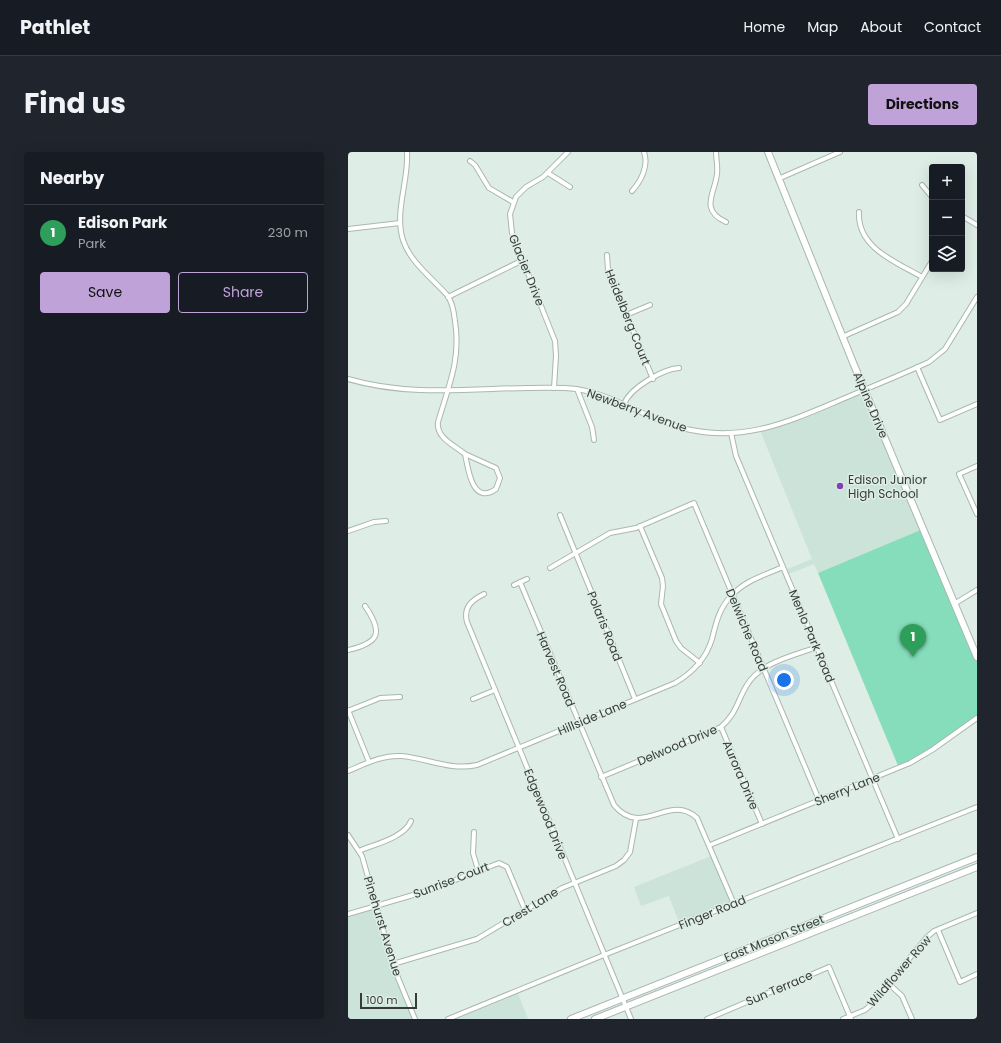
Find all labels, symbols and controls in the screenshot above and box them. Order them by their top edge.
text: Pathlet [20,14,90,41]
text: Home [743,17,785,37]
text: Map [807,17,838,37]
text: About [860,17,902,37]
text: Contact [924,17,981,37]
text: Find us [24,84,126,123]
button: Directions [868,84,977,125]
map controls [929,164,965,272]
button: + [929,164,965,200]
text: Nearby [40,166,104,190]
button: − [929,200,965,236]
text: Edison Park [78,212,167,233]
text: 1 [51,223,55,242]
text: 230 m [268,223,308,242]
street label: Glacier Drive [505,232,549,308]
text: Park [78,234,106,253]
button: layers [929,236,965,272]
street label: Heidelberg Court [601,267,655,367]
button: Save [40,272,170,313]
button: Share [178,272,308,313]
street label: Alpine Drive [849,369,893,441]
street label: Newberry Avenue [585,384,689,436]
place label: Edison Junior High School [848,471,927,502]
marker: Edison Junior High School [835,481,845,491]
street label: Delwiche Road [722,586,772,674]
street label: Menlo Park Road [785,587,839,685]
street label: Polaris Road [583,589,627,663]
pin: 1 [900,624,926,657]
street label: Harvest Road [533,629,579,709]
your location [774,670,794,690]
street label: Hillside Lane [555,695,629,739]
street label: Delwood Drive [634,720,720,770]
street label: Aurora Drive [719,738,763,812]
street label: Edgewood Drive [520,766,572,862]
street label: Sherry Lane [812,768,882,810]
street label: Sunrise Court [411,858,491,902]
street label: Pinehurst Avenue [360,874,406,978]
street label: Crest Lane [499,883,561,931]
street label: Finger Road [676,891,748,933]
street label: East Mason Street [721,910,827,966]
street label: Wildflower Row [863,931,935,1011]
street label: Sun Terrace [743,966,815,1010]
scale bar [360,991,417,1010]
text: 100 m [366,992,398,1008]

